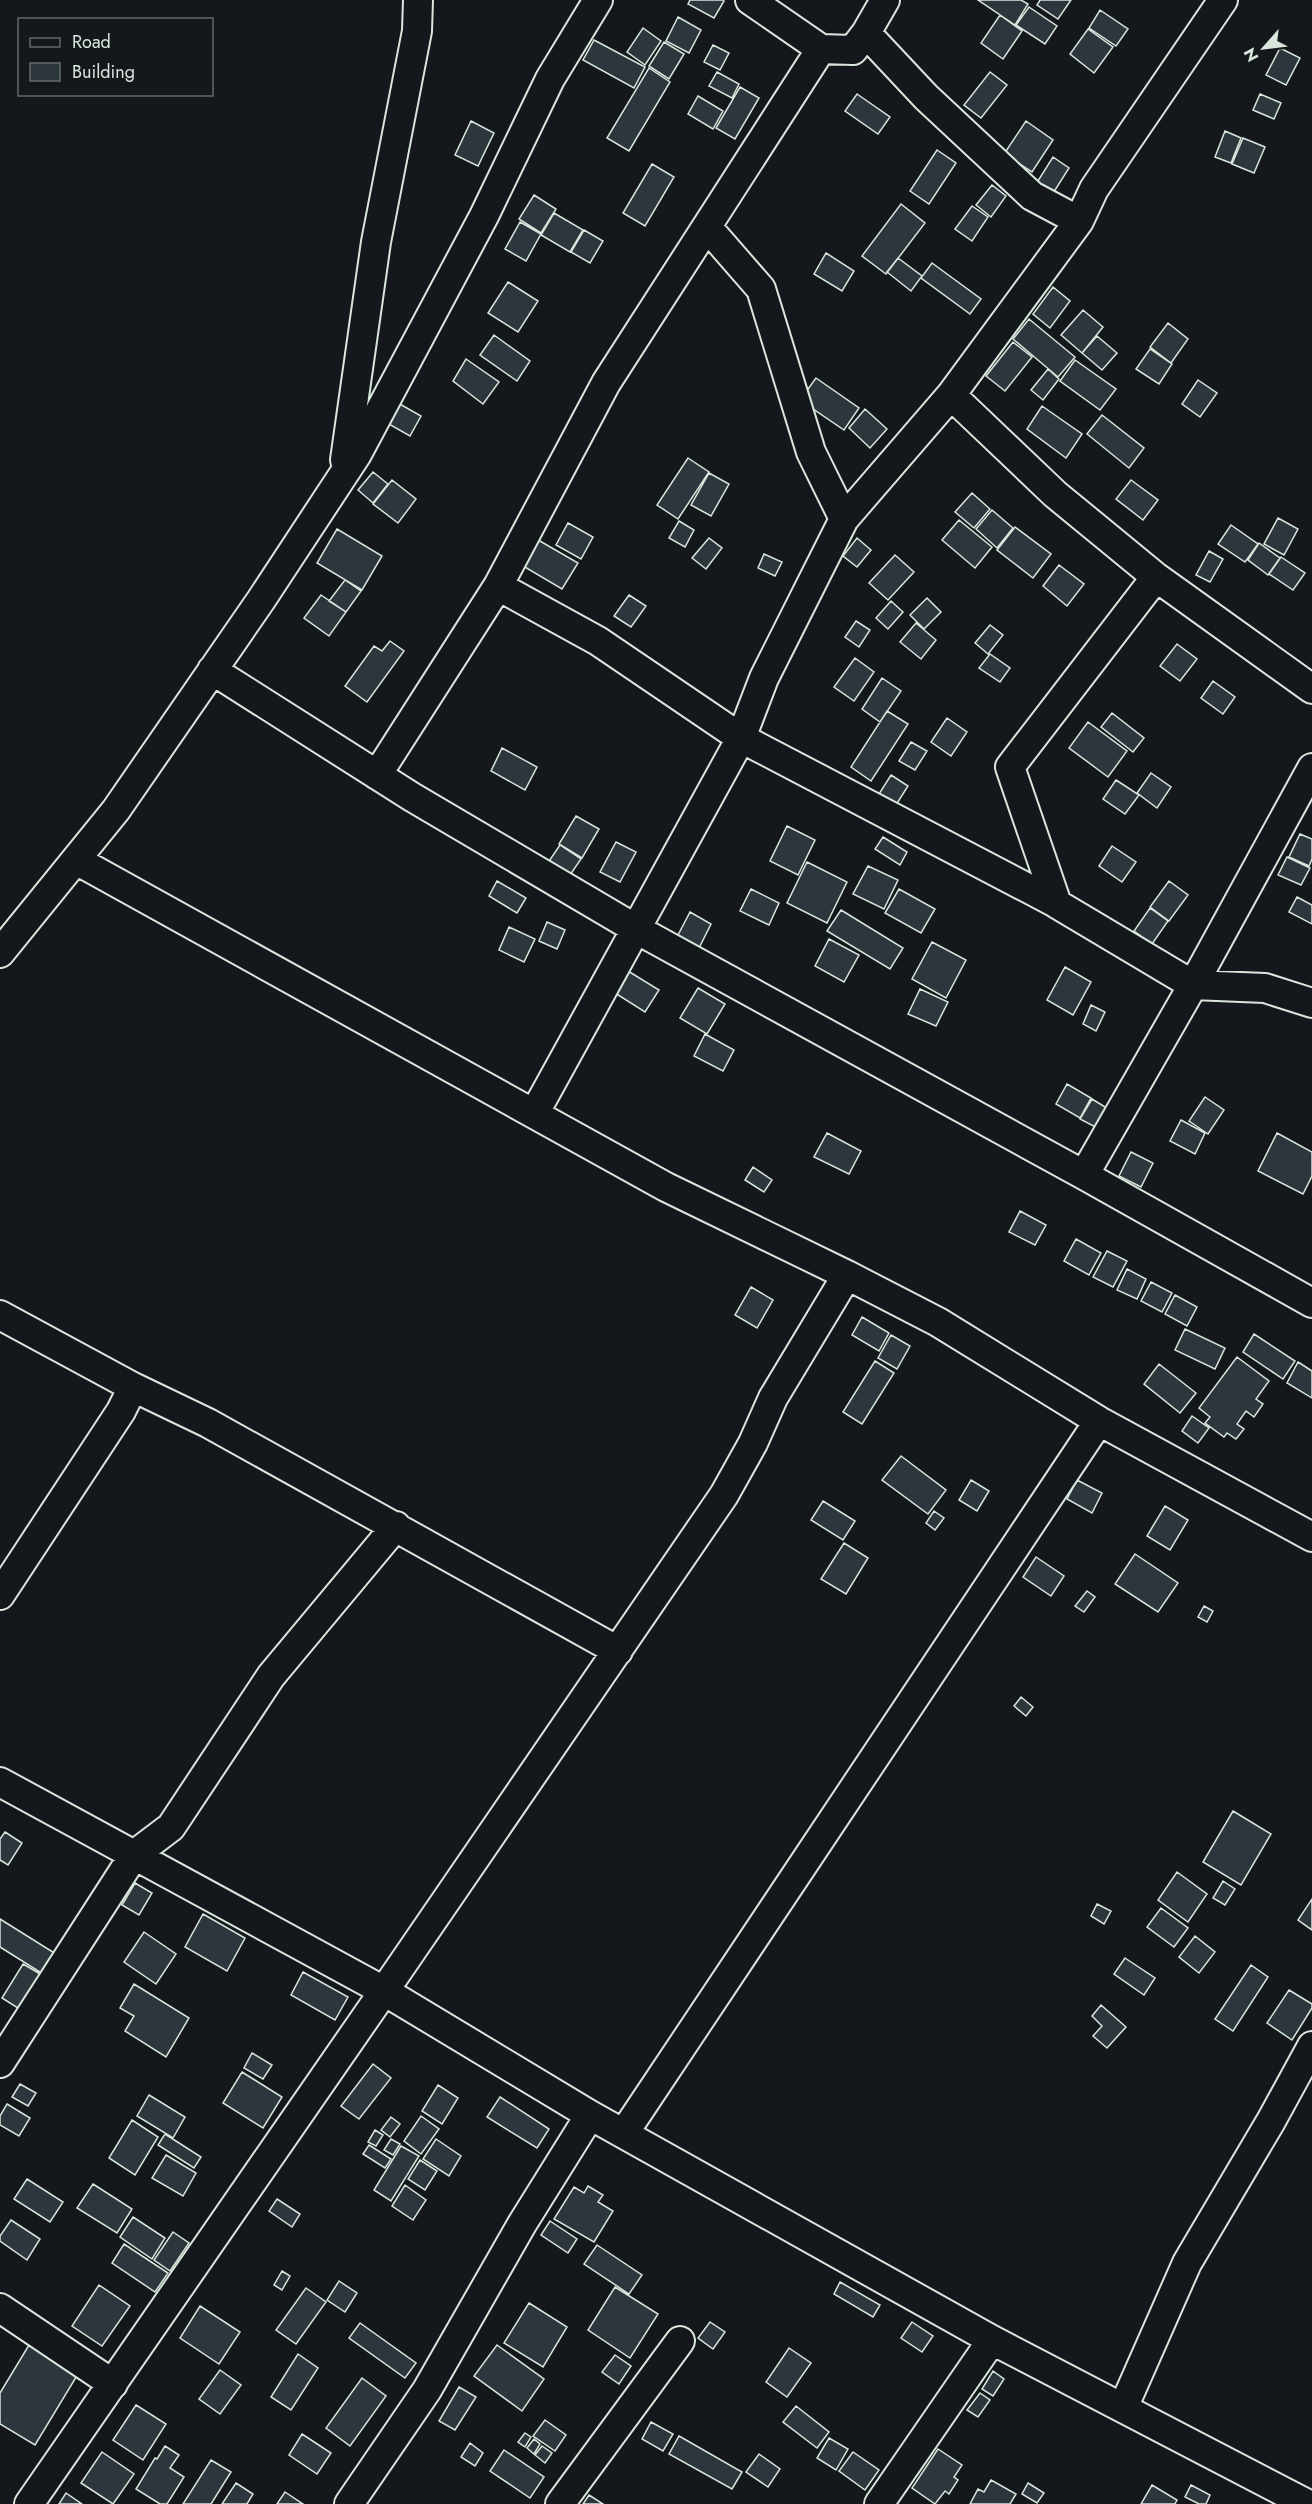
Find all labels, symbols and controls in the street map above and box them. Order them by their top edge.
legend [18,18,213,96]
north arrow [1234,18,1294,78]
text: Road [72,29,111,55]
text: N [1238,44,1264,66]
text: Building [72,59,135,85]

